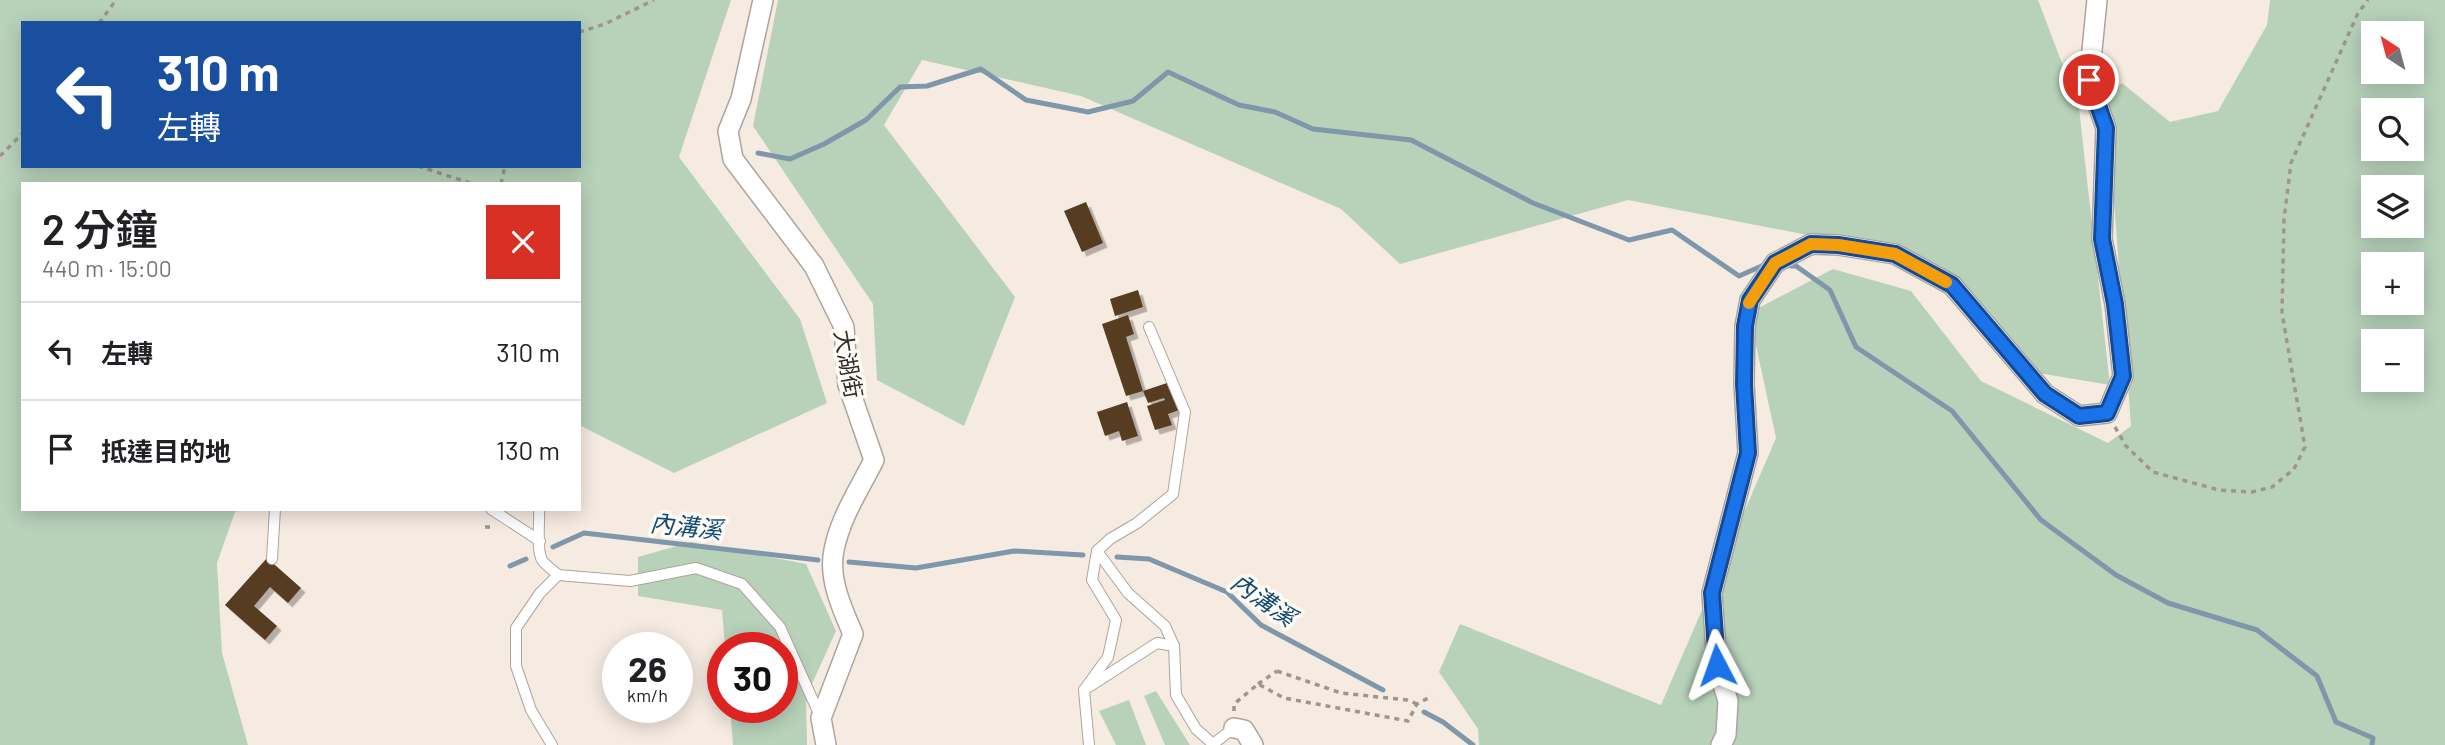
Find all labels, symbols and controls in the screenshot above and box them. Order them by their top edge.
north arrow [2361,21,2424,84]
map controls [2361,21,2424,392]
text: 310 m [157,42,279,101]
icon: left [42,49,133,140]
pin [2059,50,2119,110]
icon: arrive [2070,61,2108,99]
button: search [2361,98,2424,161]
text: 左轉 [157,107,221,145]
button: layers [2361,175,2424,238]
text: 2 分鐘 [42,203,158,253]
button: close [486,205,560,279]
button: + [2361,252,2424,315]
text: 440 m · 15:00 [42,254,172,282]
street label: 大湖街 [829,327,869,400]
button: − [2361,329,2424,392]
icon: left [42,332,80,370]
text: 310 m [496,336,560,367]
text: 左轉 [101,337,153,368]
icon: arrive [42,430,80,468]
text: 130 m [496,434,560,465]
text: 抵達目的地 [101,435,231,466]
water label: 內溝溪 [649,507,726,544]
water label: 內溝溪 [1226,566,1304,633]
position arrow [1680,628,1754,702]
speed limit sign: 30 [707,632,798,723]
text: 26 [628,647,667,689]
text: km/h [627,684,668,706]

